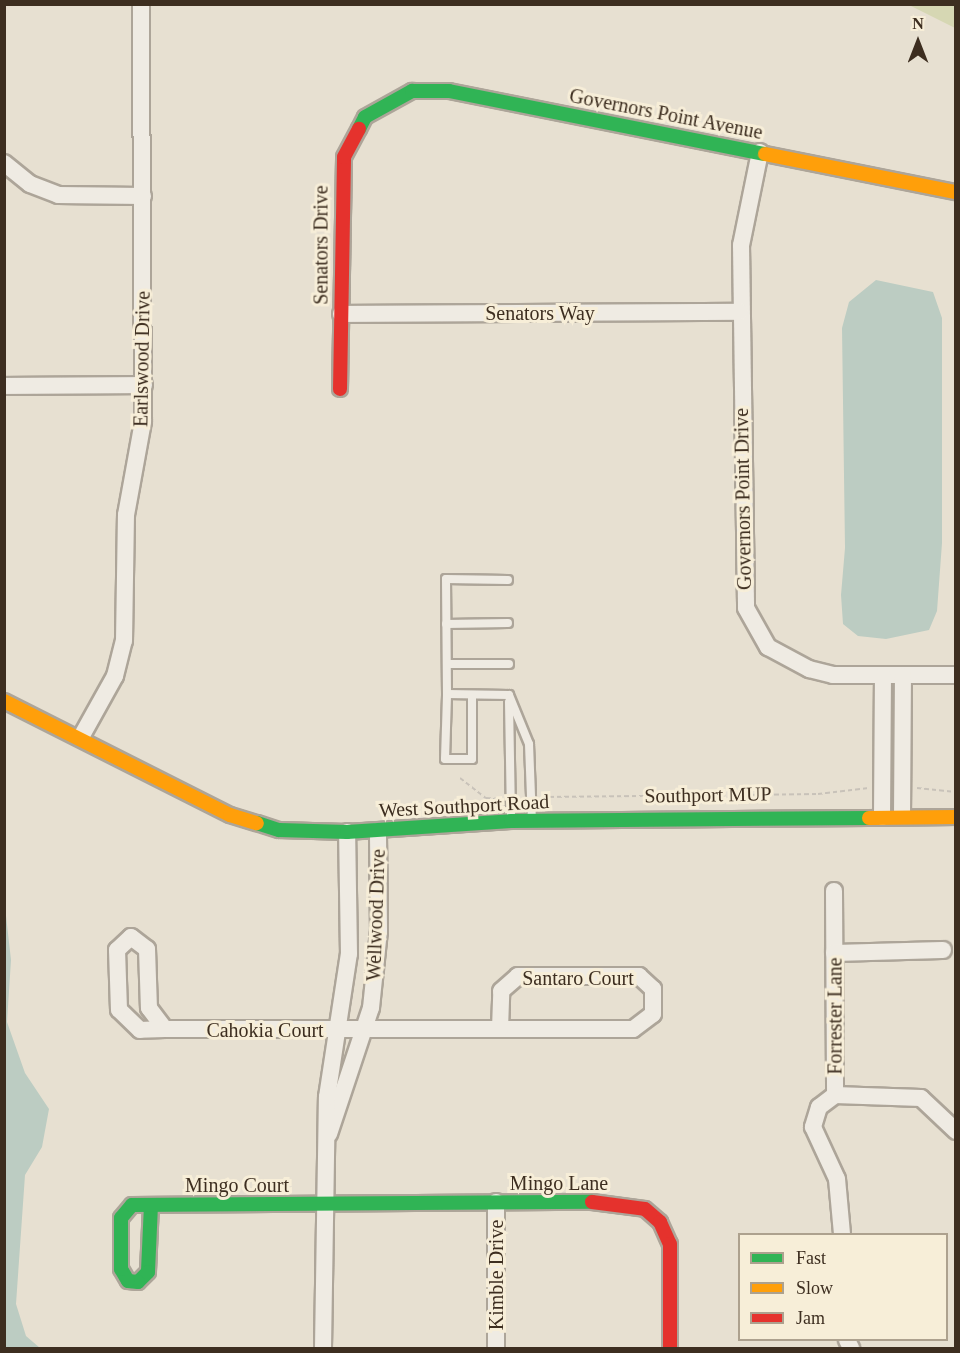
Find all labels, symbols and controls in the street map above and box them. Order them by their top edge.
north arrow [888,12,948,72]
text: N [912,15,924,32]
street label: Governors Point Avenue [567,83,765,145]
street label: Senators Drive [309,185,333,305]
street label: Earlswood Drive [129,291,155,427]
street label: Senators Way [485,301,595,325]
street label: Governors Point Drive [729,408,757,590]
street label: Southport MUP [644,782,772,808]
street label: West Southport Road [378,790,550,822]
street label: Wellwood Drive [362,848,390,982]
street label: Forrester Lane [823,957,847,1075]
street label: Santaro Court [522,966,634,990]
street label: Cahokia Court [206,1018,324,1042]
street label: Mingo Lane [510,1171,608,1195]
street label: Mingo Court [185,1173,289,1197]
street label: Kimble Drive [484,1220,508,1330]
legend [738,1233,948,1341]
text: Fast [796,1248,826,1268]
text: Slow [796,1278,833,1298]
text: Jam [796,1308,825,1328]

